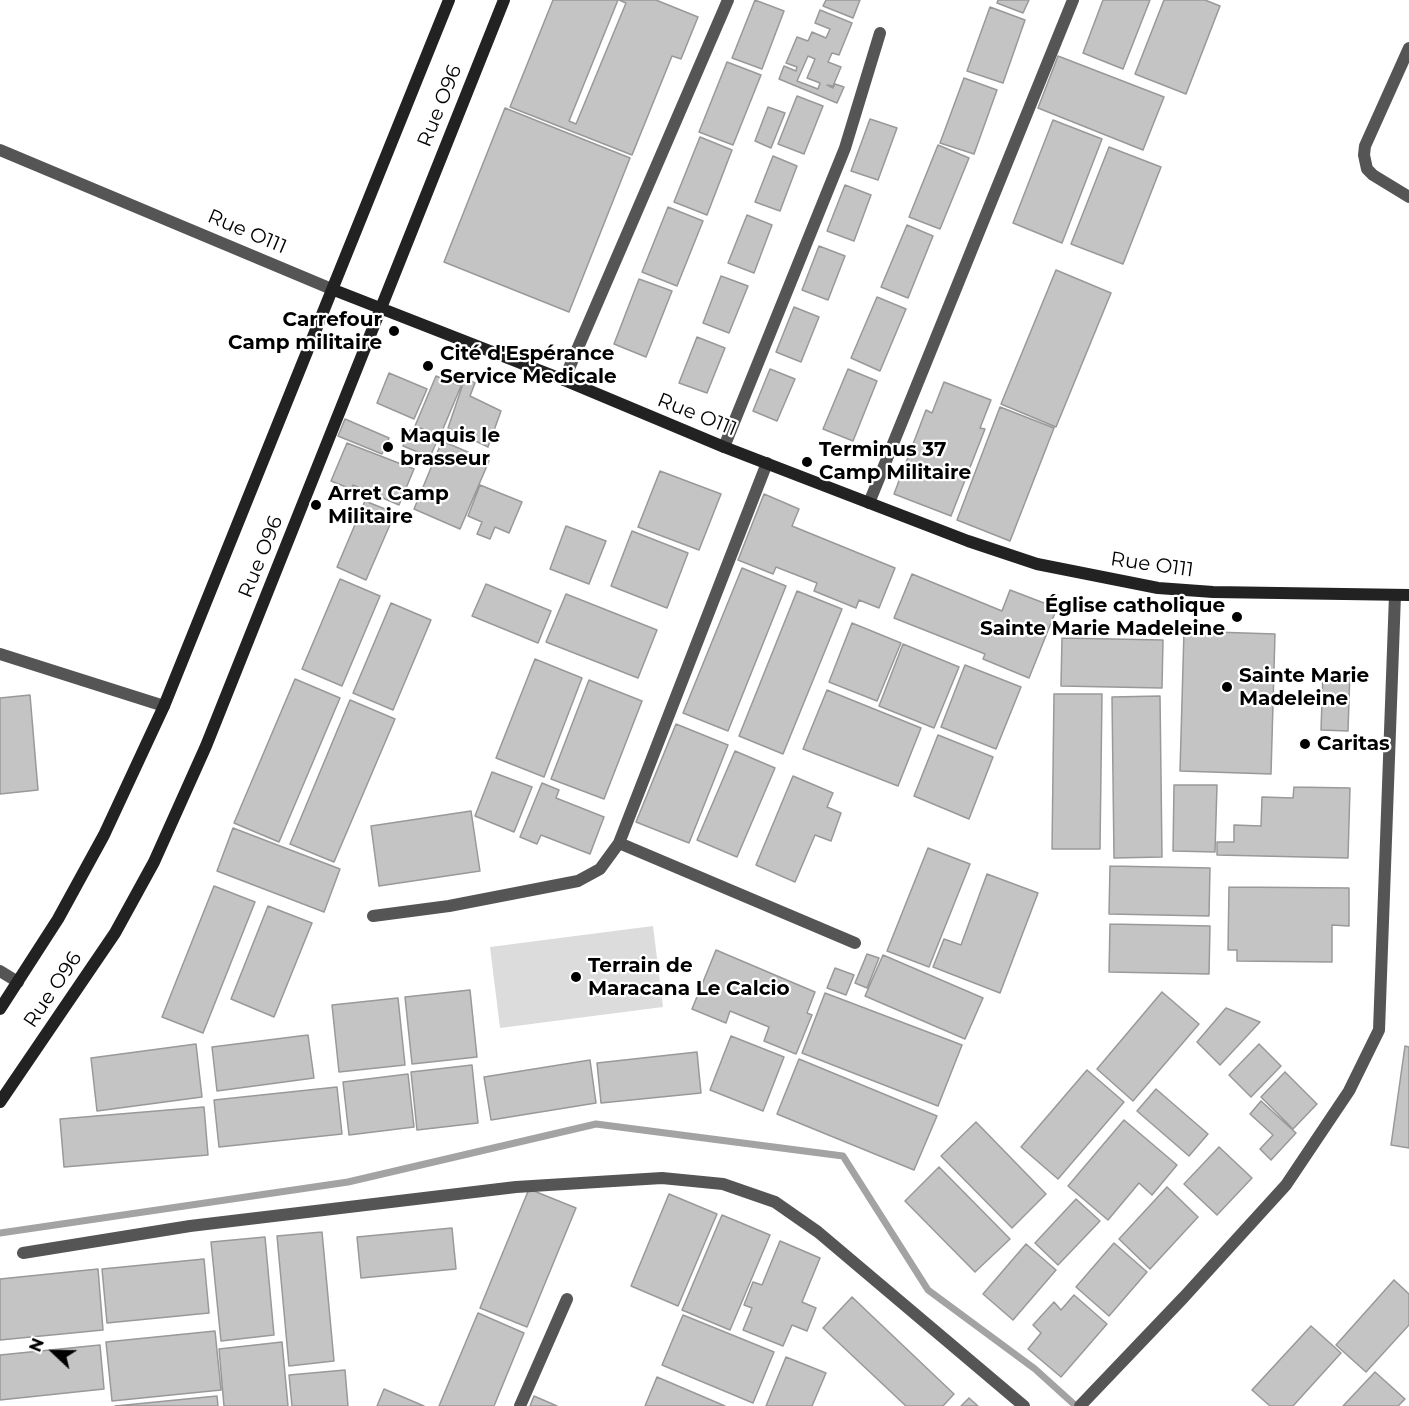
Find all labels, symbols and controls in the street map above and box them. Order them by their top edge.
street label: Rue O96 [413,61,467,151]
street label: Rue O111 [204,205,290,259]
place label: Carrefour Camp militaire [228,308,382,355]
marker: Carrefour Camp militaire [387,324,401,338]
place label: Cité d'Espérance Service Medicale [440,342,617,389]
marker: Cité d'Espérance Service Medicale [421,359,435,373]
street label: Rue O111 [654,388,740,442]
place label: Maquis le brasseur [400,424,500,471]
place label: Terminus 37 Camp Militaire [819,438,971,485]
marker: Maquis le brasseur [381,440,395,454]
marker: Terminus 37 Camp Militaire [800,455,814,469]
place label: Arret Camp Militaire [328,482,449,529]
marker: Arret Camp Militaire [309,498,323,512]
street label: Rue O96 [234,512,288,602]
street label: Rue O111 [1109,547,1195,583]
place label: Église catholique Sainte Marie Madeleine [980,594,1225,641]
marker: Église catholique Sainte Marie Madeleine [1230,610,1244,624]
place label: Sainte Marie Madeleine [1239,664,1369,711]
marker: Sainte Marie Madeleine [1220,680,1234,694]
place label: Caritas [1317,732,1390,756]
marker: Caritas [1298,737,1312,751]
street label: Rue O96 [19,947,87,1033]
place label: Terrain de Maracana Le Calcio [588,954,790,1001]
marker: Terrain de Maracana Le Calcio [569,970,583,984]
north arrow [24,1322,84,1382]
text: N [26,1336,48,1355]

